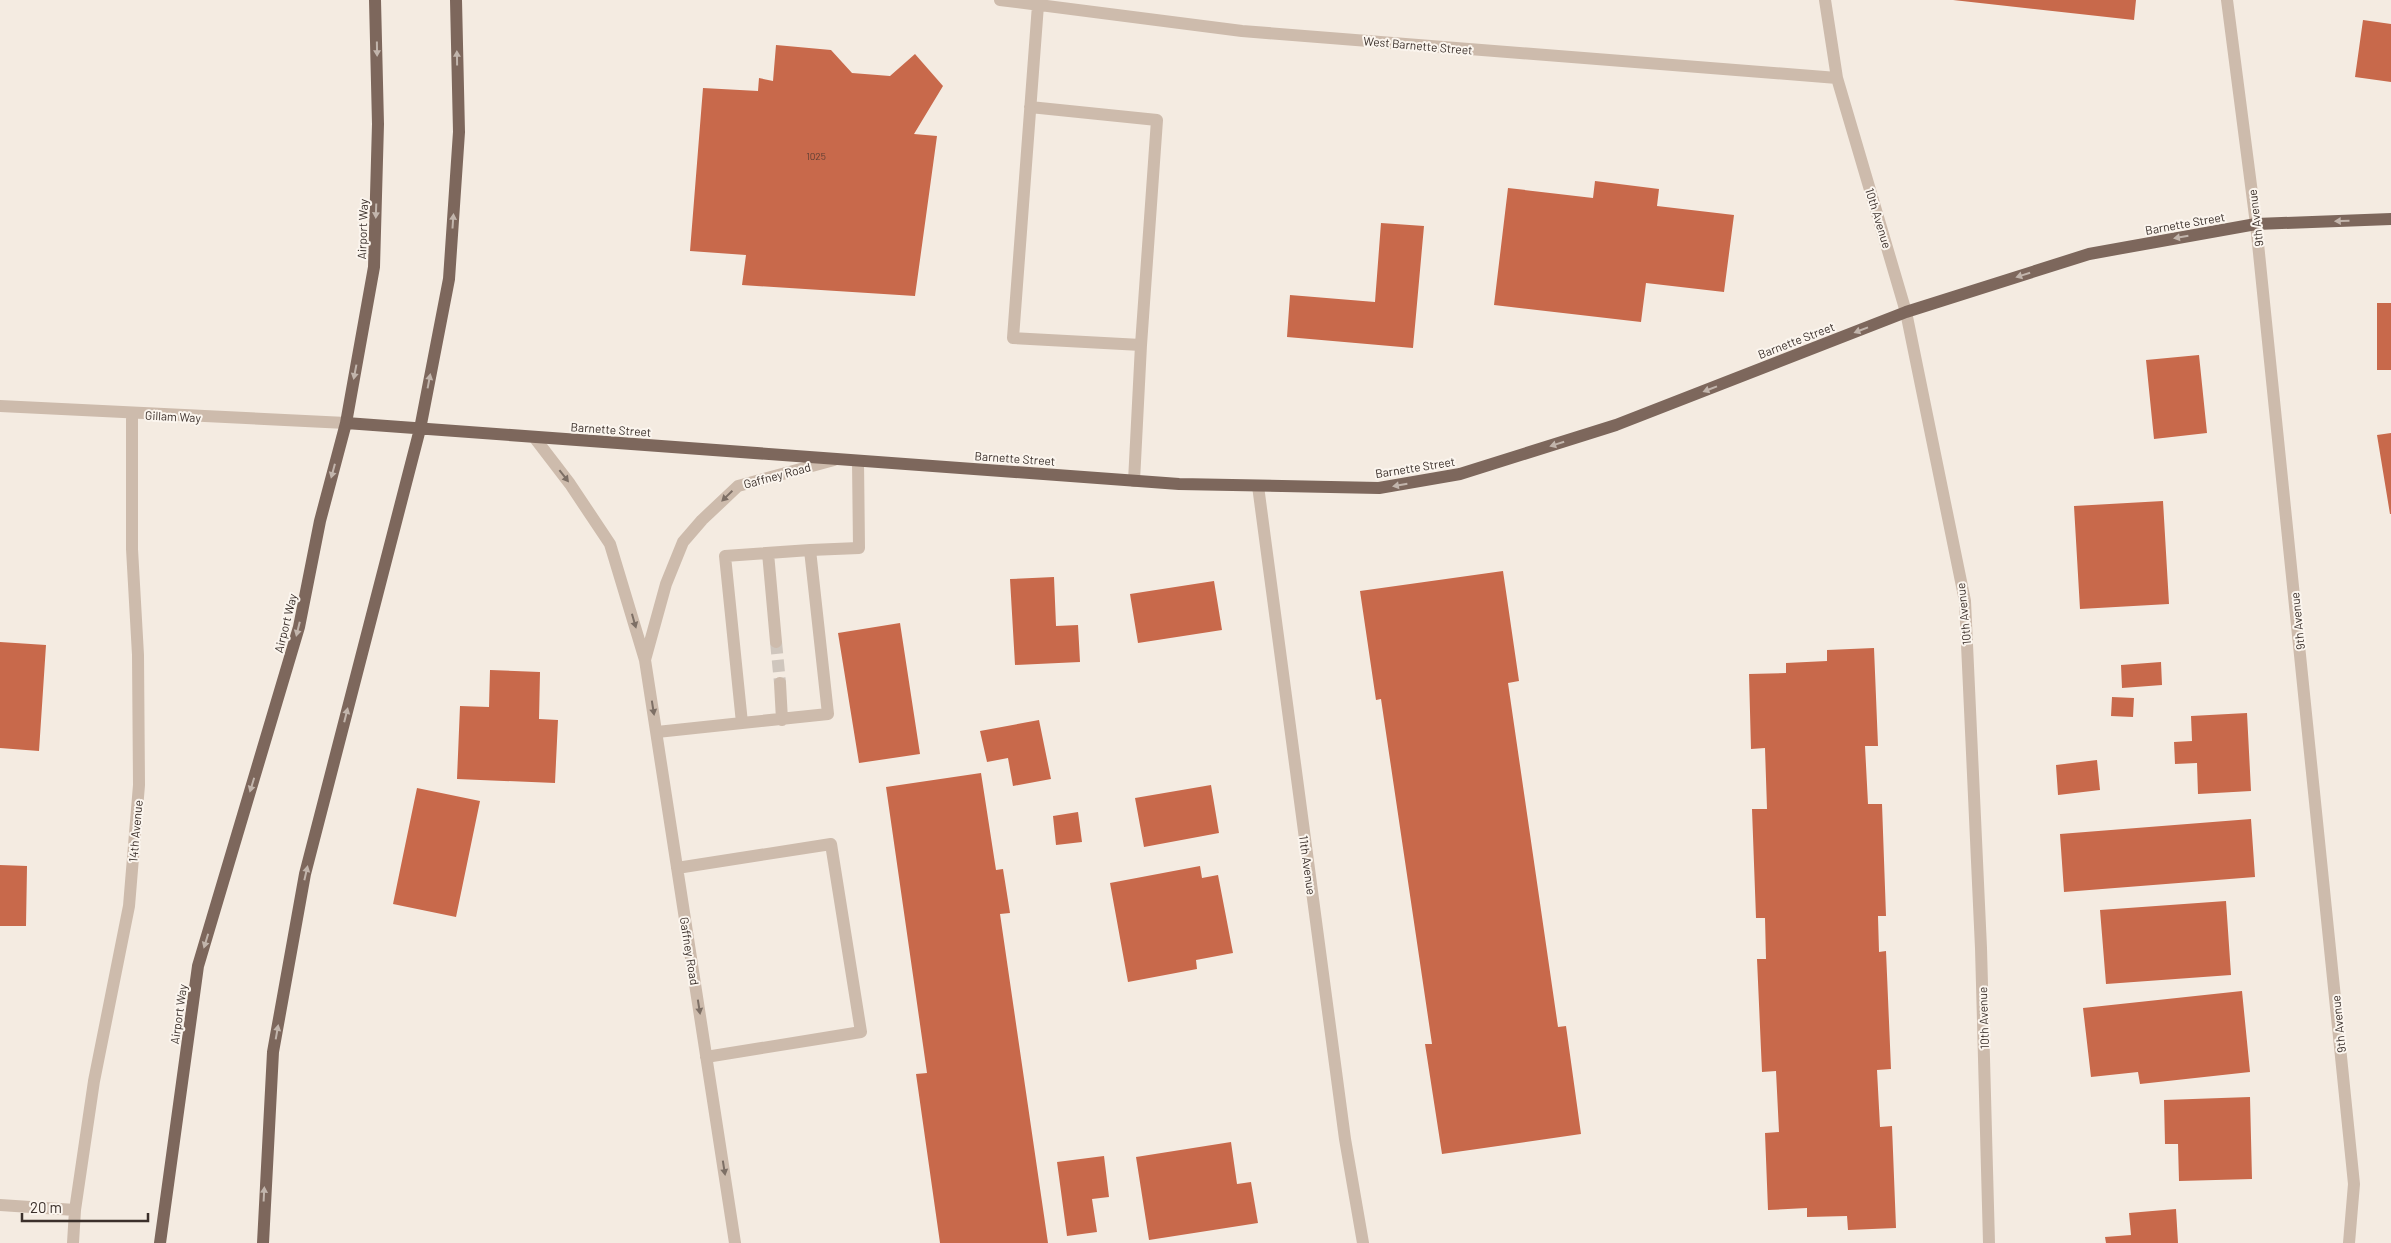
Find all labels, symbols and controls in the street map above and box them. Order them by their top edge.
street label: West Barnette Street [1363,33,1473,57]
one-way arrow [373,41,381,57]
one-way arrow [453,50,461,66]
house number: 1025 [806,150,826,162]
street label: 10th Avenue [1863,186,1895,250]
street label: 9th Avenue [2245,189,2265,247]
street label: Airport Way [354,198,370,260]
one-way arrow [372,203,380,219]
street label: Barnette Street [2144,209,2226,237]
one-way arrow [449,212,457,228]
one-way arrow [2334,217,2350,225]
one-way arrow [2173,234,2189,242]
one-way arrow [2016,272,2031,279]
street label: Barnette Street [1756,319,1836,361]
one-way arrow [1854,326,1868,334]
one-way arrow [351,364,359,380]
one-way arrow [425,374,433,389]
one-way arrow [1702,386,1717,393]
street label: Gillam Way [145,408,202,424]
street label: Barnette Street [570,419,652,439]
one-way arrow [1549,441,1564,448]
street label: Barnette Street [974,448,1056,468]
street label: Barnette Street [1374,454,1456,480]
street label: Gaffney Road [742,459,812,491]
one-way arrow [329,463,337,478]
one-way arrow [558,469,569,482]
one-way arrow [1391,481,1407,489]
one-way arrow [721,490,733,502]
street label: 10th Avenue [1953,582,1973,646]
street label: Airport Way [271,591,299,654]
street label: 9th Avenue [2287,592,2307,650]
one-way arrow [630,613,638,628]
one-way arrow [294,622,302,637]
one-way arrow [649,700,657,716]
one-way arrow [343,708,351,723]
one-way arrow [248,778,256,793]
street label: 14th Avenue [125,799,145,863]
street label: 11th Avenue [1297,834,1319,896]
one-way arrow [302,865,310,880]
street label: Gaffney Road [678,916,702,986]
one-way arrow [201,933,209,948]
street label: Airport Way [167,983,189,1045]
street label: 10th Avenue [1975,987,1991,1049]
street label: 9th Avenue [2328,995,2348,1053]
one-way arrow [695,999,703,1015]
one-way arrow [273,1025,281,1040]
one-way arrow [720,1160,728,1176]
one-way arrow [261,1186,269,1202]
scale bar [22,1190,149,1222]
text: 20 m [30,1198,62,1216]

